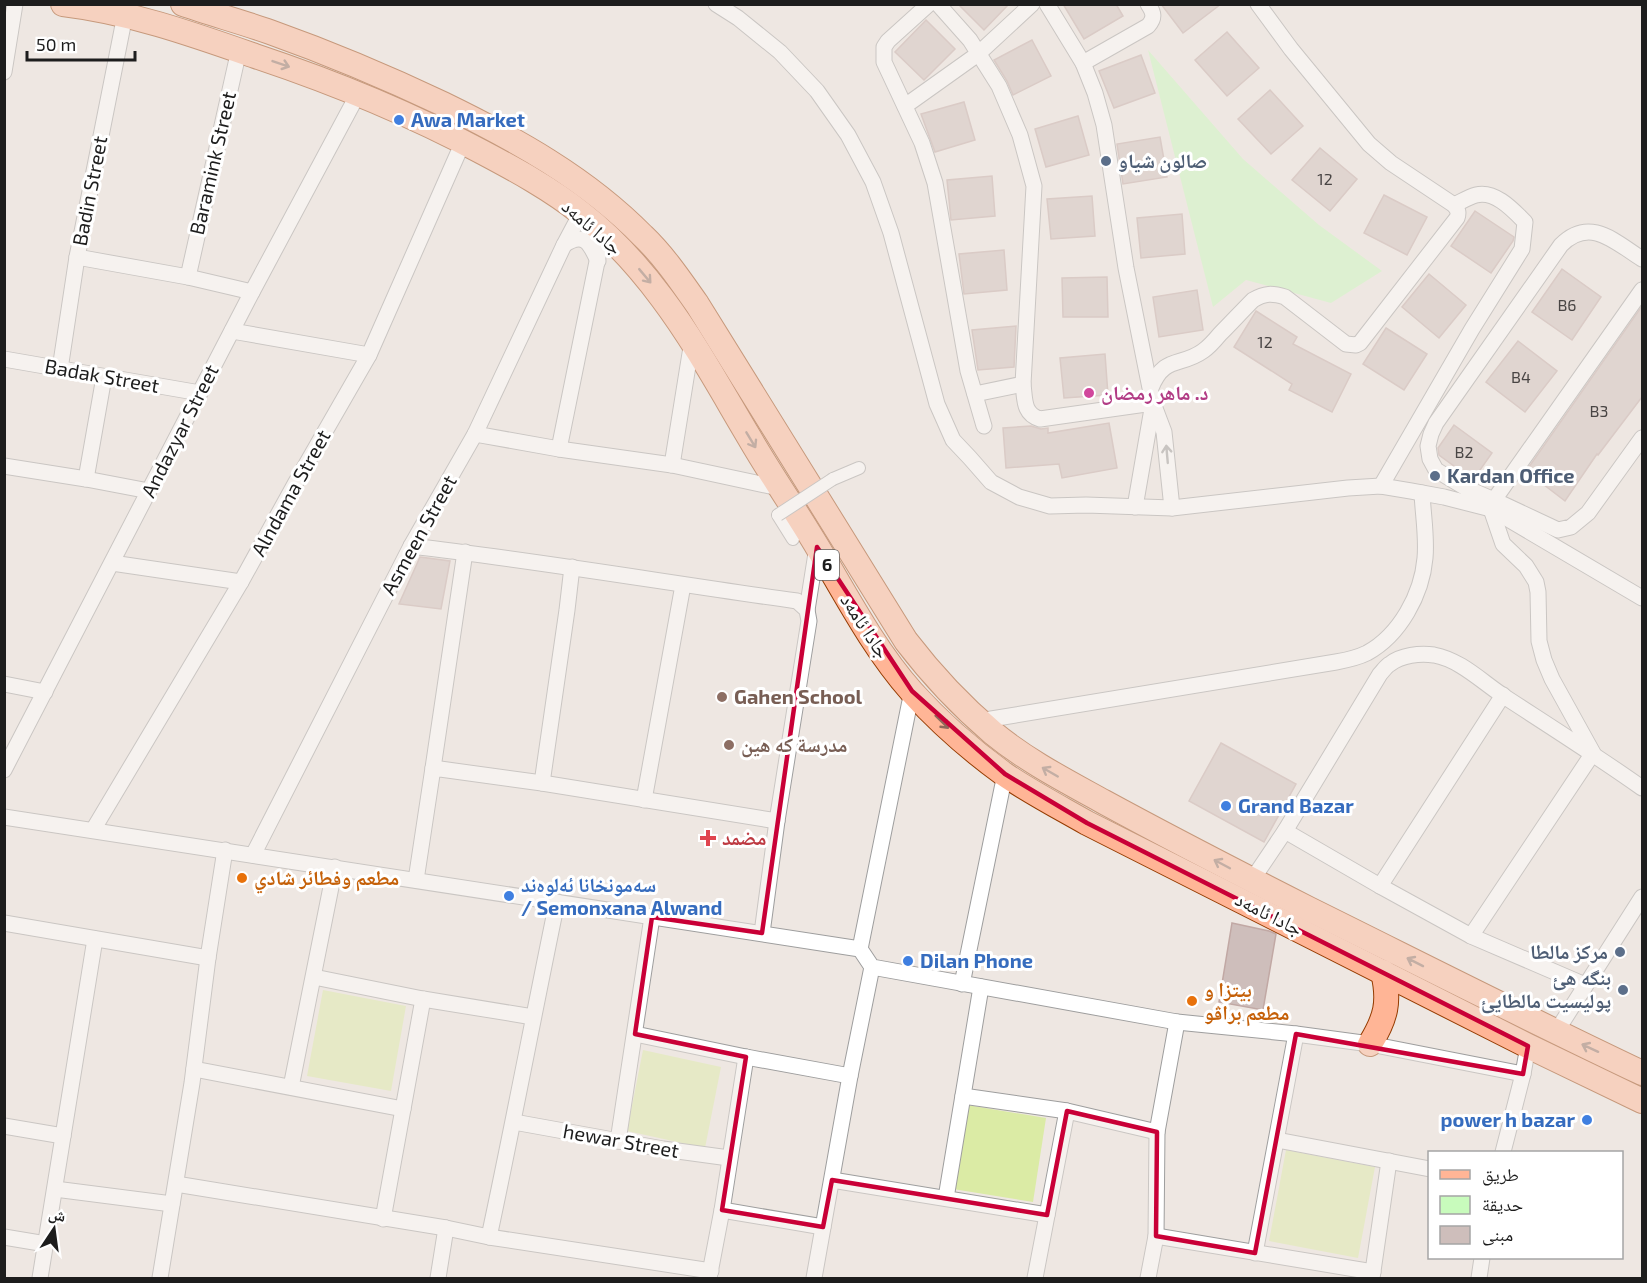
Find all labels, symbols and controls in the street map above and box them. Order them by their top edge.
scale bar [27,24,135,62]
text: 50 m [36,33,76,55]
one-way arrow [271,60,290,71]
street label: Baramink Street [184,88,240,237]
place label: Awa Market [411,107,525,131]
marker: Awa Market [392,113,406,127]
street label: Badin Street [67,133,112,248]
place label: صالون شياو [1118,148,1207,173]
marker: صالون شياو [1099,154,1113,168]
house number: 12 [1317,169,1333,188]
street label: جادا ئامەد [557,193,628,259]
one-way arrow [638,268,651,284]
house number: B6 [1557,295,1577,314]
house number: 12 [1257,332,1273,351]
street label: Badak Street [43,353,162,397]
street label: Andazyar Street [135,360,223,501]
house number: B4 [1511,367,1531,386]
place label: د. ماهر رمضان [1101,380,1208,405]
marker: د. ماهر رمضان [1082,386,1096,400]
house number: B3 [1590,401,1608,420]
street label: Alndama Street [245,425,335,560]
one-way arrow [745,431,757,448]
house number: B2 [1455,442,1473,461]
one-way arrow [1161,445,1172,465]
place label: Kardan Office [1447,463,1575,487]
marker: Kardan Office [1428,469,1442,483]
street label: Asmeen Street [375,470,461,599]
road number: 6 [815,550,839,580]
street label: جادا ئامەد [836,589,896,663]
place label: Gahen School [734,684,863,708]
marker: Gahen School [715,690,729,704]
one-way arrow [934,714,949,729]
place label: مدرسة كه هين [741,732,847,758]
marker: مدرسة كه هين [722,738,736,752]
one-way arrow [1042,766,1059,778]
place label: Grand Bazar [1238,793,1354,817]
marker: Grand Bazar [1219,799,1233,813]
place label: مضمد [722,825,766,849]
marker: مضمد [699,829,717,847]
one-way arrow [1214,858,1231,870]
place label: مطعم وفطائر شادي [254,865,399,894]
marker: مطعم وفطائر شادي [235,871,249,885]
place label: سەمونخانا ئەلوەند / Semonxana Alwand [521,872,722,919]
street label: جادا ئامەد [1232,886,1307,940]
marker: سەمونخانا ئەلوەند / Semonxana Alwand [502,889,516,903]
place label: مركز مالطا [1530,939,1608,964]
marker: مركز مالطا [1613,945,1627,959]
place label: Dilan Phone [920,948,1033,972]
marker: Dilan Phone [901,954,915,968]
one-way arrow [1406,955,1424,967]
place label: بنگه هئ پوليسيت مالطايئ [1481,965,1611,1014]
place label: بيتزا و مطعم براڤو [1204,977,1289,1027]
marker: بنگه هئ پوليسيت مالطايئ [1616,983,1630,997]
marker: بيتزا و مطعم براڤو [1185,994,1199,1008]
one-way arrow [1581,1042,1599,1054]
place label: power h bazar [1441,1107,1575,1131]
marker: power h bazar [1580,1113,1594,1127]
street label: hewar Street [561,1118,681,1162]
legend [1428,1151,1623,1259]
text: طريق [1482,1163,1519,1186]
text: حديقة [1482,1193,1523,1215]
north arrow [24,1199,84,1259]
text: ش [47,1203,68,1226]
text: مبنى [1482,1223,1513,1246]

